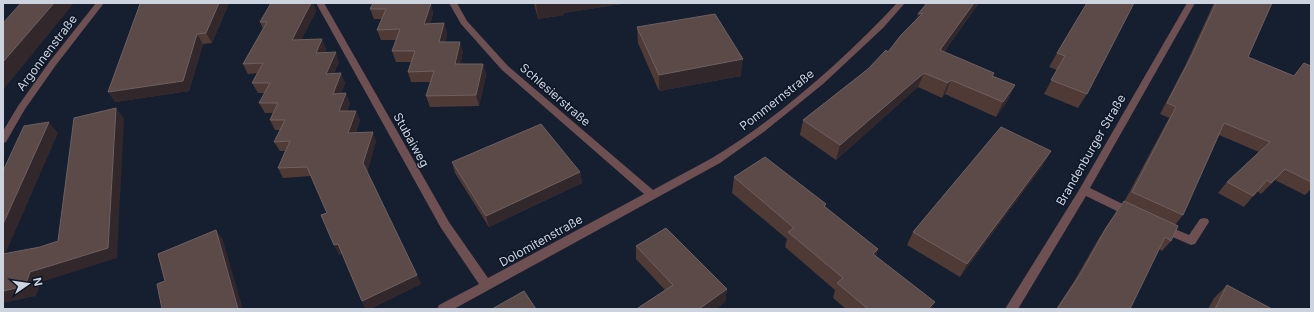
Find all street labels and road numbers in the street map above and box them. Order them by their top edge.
street label: Argonnenstraße [13,12,80,94]
street label: Schlesierstraße [517,60,594,129]
street label: Pommernstraße [736,66,817,133]
street label: Brandenburger Straße [1053,91,1129,208]
street label: Stubaiweg [390,110,432,170]
street label: Dolomitenstraße [496,211,585,270]

